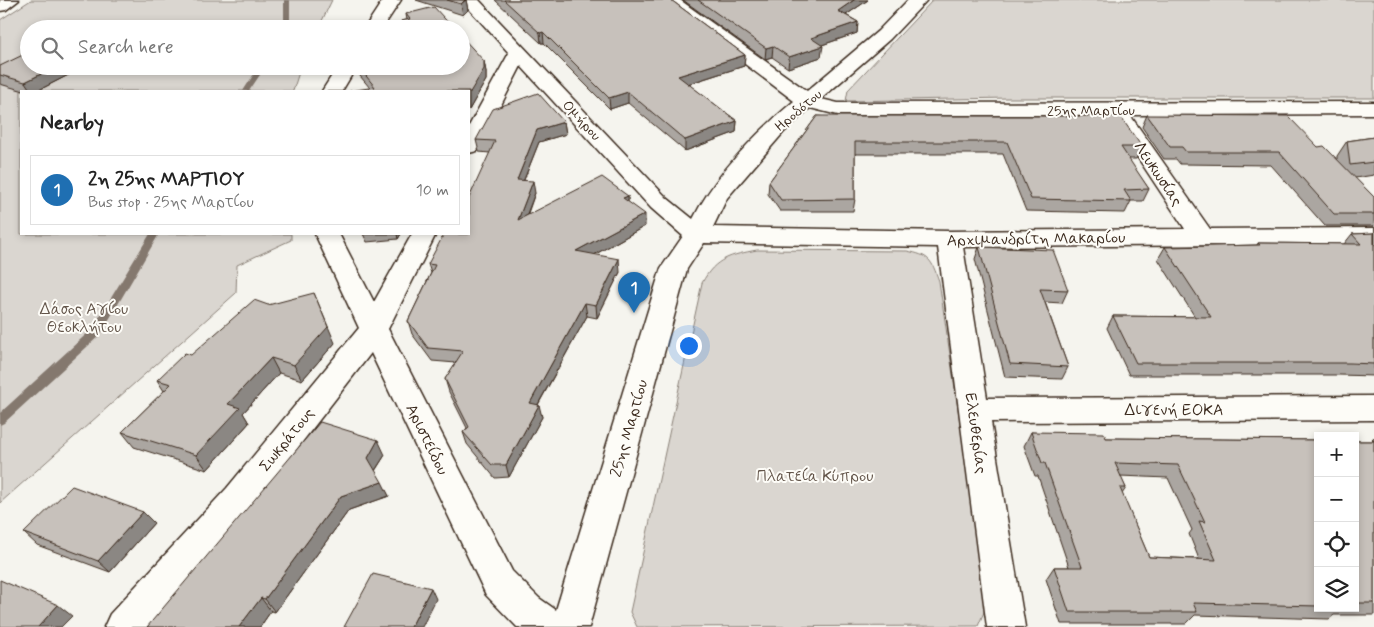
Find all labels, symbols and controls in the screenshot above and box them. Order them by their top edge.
search box [20,20,470,75]
icon: search [38,34,66,62]
text: Search here [78,35,174,60]
street label: Ηροδότου [771,86,826,136]
street label: Ομήρου [558,97,605,145]
street label: 25ης Μαρτίου [1047,102,1135,120]
text: Nearby [40,109,104,137]
street label: Λευκωσίας [1128,137,1187,210]
text: 2η 25ης ΜΑΡΤΙΟΥ [88,167,244,192]
text: 1 [53,180,61,201]
text: 10 m [416,180,449,201]
text: Bus stop · 25ης Μαρτίου [88,192,254,213]
street label: Αρχιμανδρίτη Μακαρίου [947,227,1125,252]
pin: 1 [618,272,650,313]
park label: Δάσος Αγίου Θεοκλήτου [40,299,128,338]
your location [676,333,702,359]
street label: 25ης Μαρτίου [606,377,653,480]
street label: Ελευθερίας [959,391,992,475]
street label: Διγενή ΕΟΚΑ [1125,400,1223,421]
street label: Αριστείδου [400,401,453,479]
street label: Σωκράτους [255,404,319,476]
map controls [1314,432,1359,612]
button: + [1314,432,1359,477]
park label: Πλατεία Κύπρου [757,466,873,487]
button: − [1314,477,1359,522]
button: locate [1314,522,1359,567]
button: layers [1314,567,1359,612]

